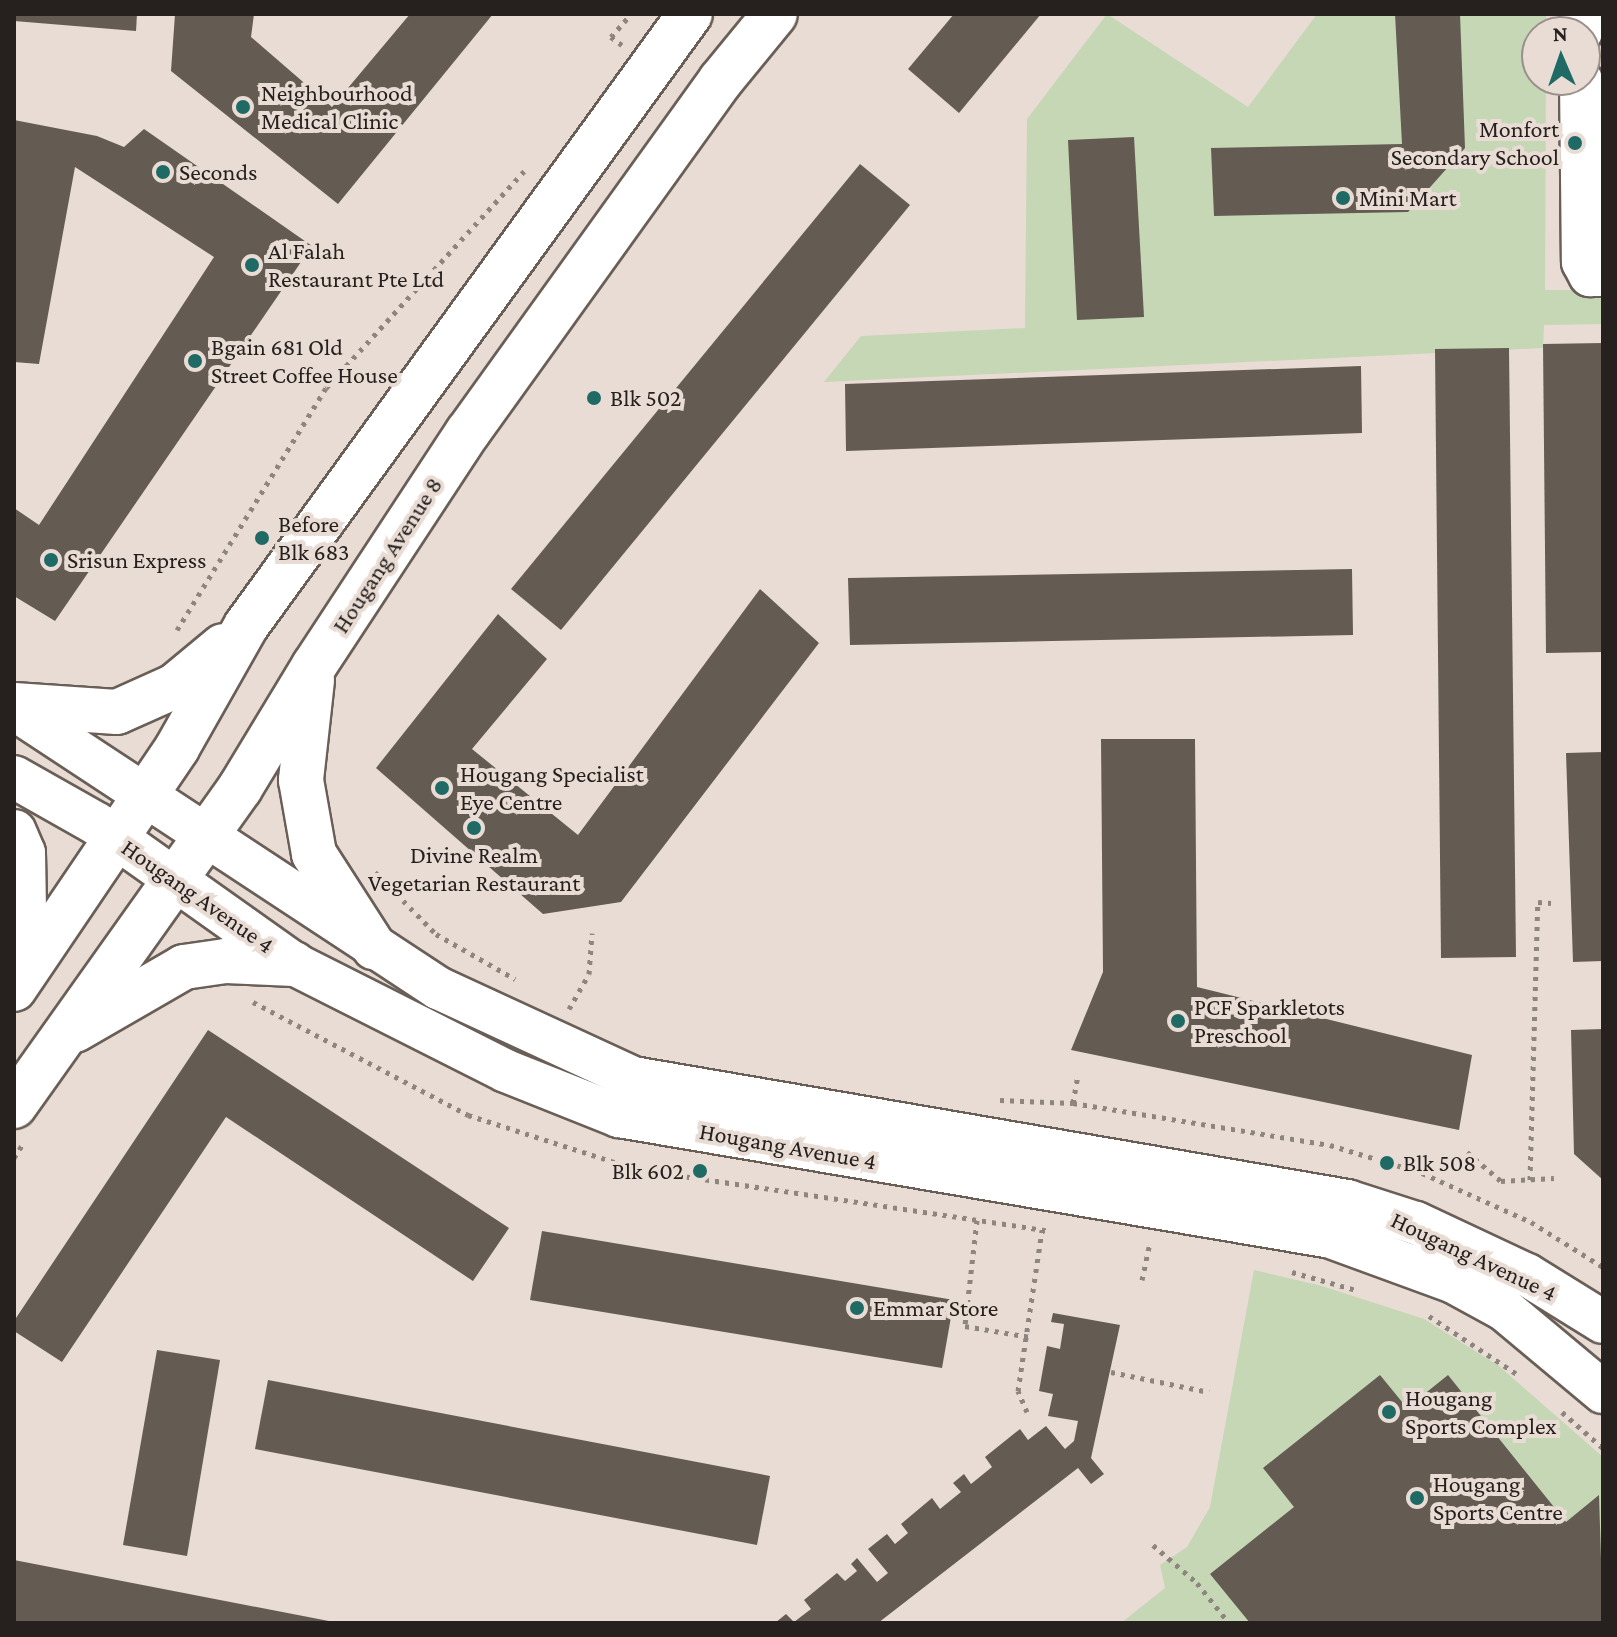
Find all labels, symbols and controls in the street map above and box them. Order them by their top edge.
north arrow [1521,16,1601,96]
text: N [1552,21,1568,46]
place label: Neighbourhood Medical Clinic [261,79,413,135]
marker: Neighbourhood Medical Clinic [232,96,254,118]
place label: Monfort Secondary School [1391,115,1559,171]
marker: Monfort Secondary School [1566,134,1584,152]
place label: Seconds [179,158,257,186]
marker: Seconds [154,163,172,181]
place label: Mini Mart [1359,184,1456,212]
marker: Mini Mart [1334,189,1352,207]
place label: Al Falah Restaurant Pte Ltd [268,237,444,293]
marker: Al Falah Restaurant Pte Ltd [243,256,261,274]
place label: Bgain 681 Old Street Coffee House [211,333,398,389]
marker: Bgain 681 Old Street Coffee House [186,352,204,370]
place label: Blk 502 [610,384,681,412]
marker: Blk 502 [585,389,603,407]
street label: Hougang Avenue 8 [326,472,448,638]
place label: Before Blk 683 [278,510,349,566]
marker: Before Blk 683 [253,529,271,547]
place label: Srisun Express [67,546,206,574]
marker: Srisun Express [42,551,60,569]
place label: Hougang Specialist Eye Centre [460,760,644,816]
marker: Hougang Specialist Eye Centre [431,777,453,799]
marker: Divine Realm Vegetarian Restaurant [465,819,483,837]
street label: Hougang Avenue 4 [116,833,280,959]
place label: Divine Realm Vegetarian Restaurant [368,841,580,897]
place label: PCF Sparkletots Preschool [1194,993,1345,1049]
marker: PCF Sparkletots Preschool [1169,1012,1187,1030]
street label: Hougang Avenue 4 [697,1116,879,1176]
place label: Blk 508 [1403,1149,1476,1177]
marker: Blk 508 [1378,1154,1396,1172]
place label: Blk 602 [612,1157,684,1185]
marker: Blk 602 [691,1162,709,1180]
street label: Hougang Avenue 4 [1387,1205,1561,1307]
place label: Emmar Store [873,1294,998,1322]
marker: Emmar Store [848,1299,866,1317]
place label: Hougang Sports Complex [1405,1384,1557,1440]
marker: Hougang Sports Complex [1380,1403,1398,1421]
place label: Hougang Sports Centre [1433,1470,1563,1526]
marker: Hougang Sports Centre [1408,1489,1426,1507]

